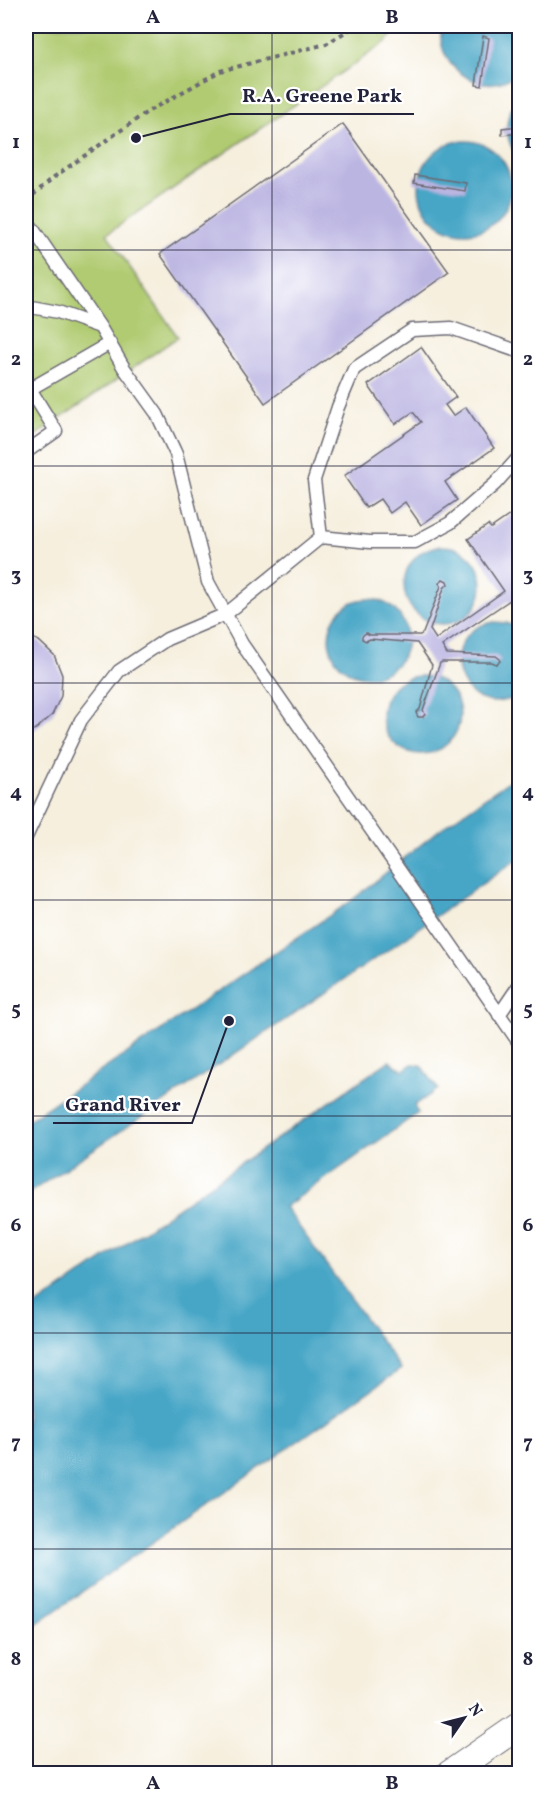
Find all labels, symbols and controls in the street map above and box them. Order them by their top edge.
text: A [146,4,160,32]
text: B [385,4,399,32]
callout: R.A. Greene Park [230,76,414,114]
text: R.A. Greene Park [242,83,402,111]
text: 1 [12,129,20,157]
text: 1 [524,129,532,157]
text: 2 [11,346,21,374]
text: 2 [523,346,533,374]
text: 3 [11,562,21,590]
text: 3 [523,562,533,590]
text: 4 [10,779,22,807]
text: 4 [522,779,534,807]
text: 5 [11,996,21,1024]
text: 5 [523,996,533,1024]
callout: Grand River [53,1085,192,1123]
text: Grand River [65,1092,181,1120]
text: 6 [11,1212,22,1240]
text: 6 [523,1212,534,1240]
text: 7 [11,1429,21,1457]
text: 7 [523,1429,533,1457]
text: 8 [11,1646,21,1674]
text: 8 [523,1646,533,1674]
north arrow [434,1688,494,1748]
text: N [462,1699,487,1722]
text: A [146,1770,160,1798]
text: B [385,1770,399,1798]

